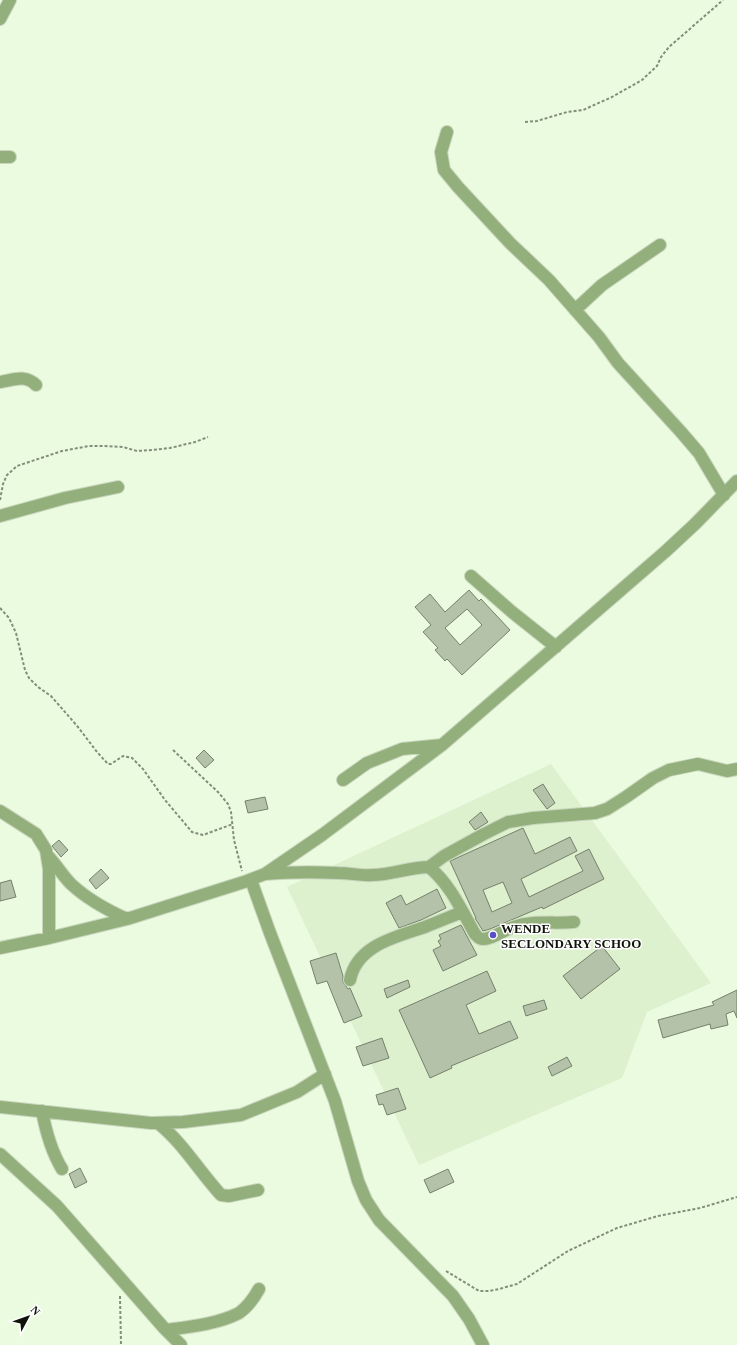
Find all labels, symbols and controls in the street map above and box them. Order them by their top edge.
place label: WENDE SECLONDARY SCHOO [501,921,641,951]
marker: WENDE SECLONDARY SCHOO [488,930,498,940]
north arrow [8,1297,48,1337]
text: N [28,1304,43,1317]

